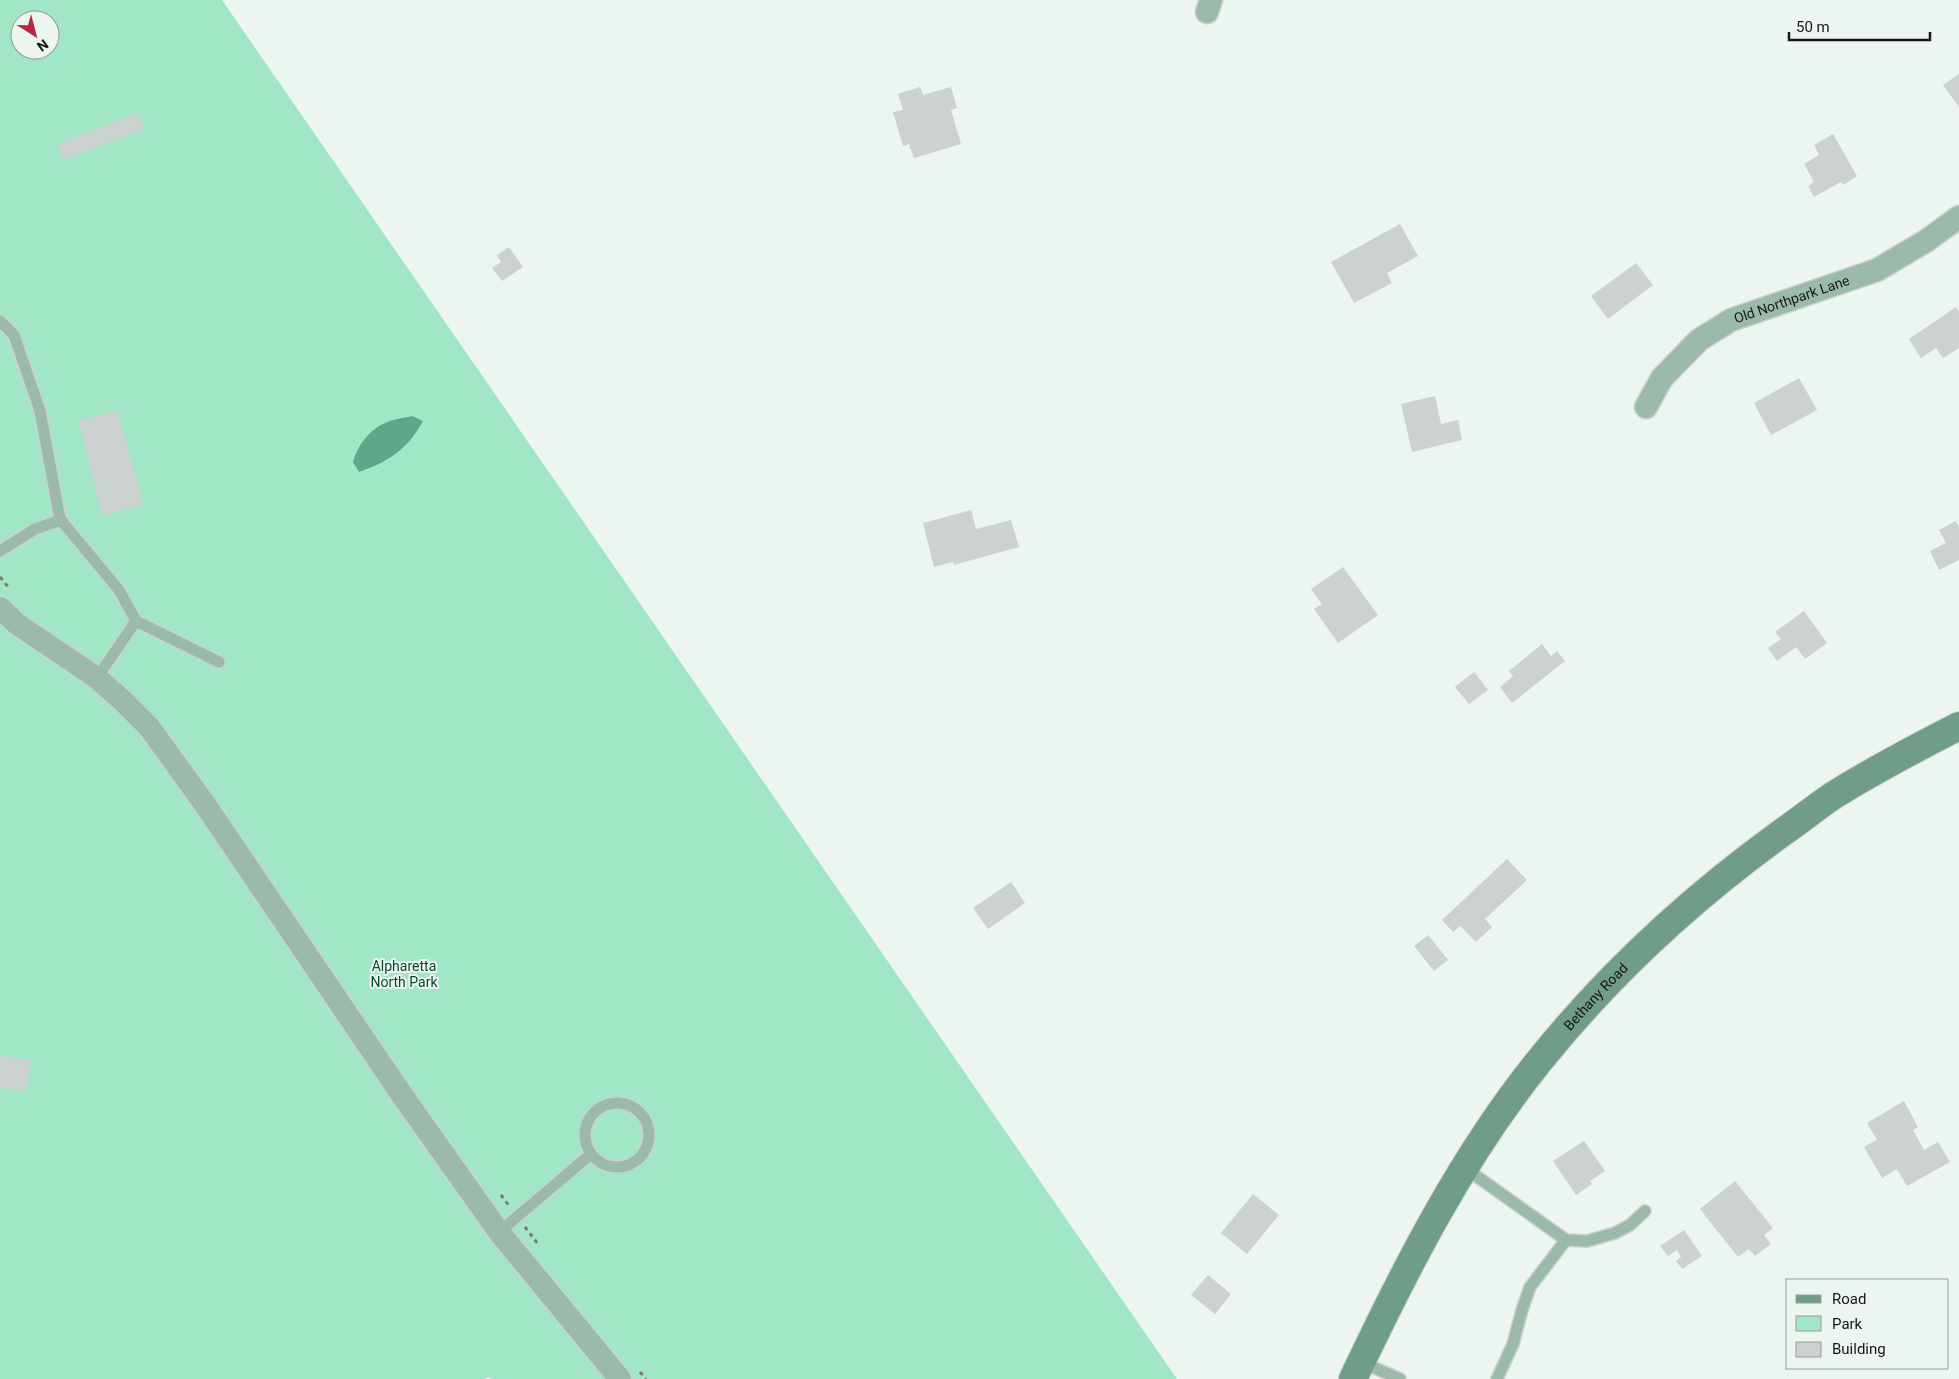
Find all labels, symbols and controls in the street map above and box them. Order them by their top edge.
north arrow [10,10,60,60]
scale bar [1789,10,1930,42]
text: 50 m [1796,18,1830,36]
text: N [34,36,51,55]
street label: Old Northpark Lane [1732,272,1851,326]
park label: Alpharetta North Park [370,958,438,990]
street label: Bethany Road [1560,960,1631,1034]
legend [1786,1279,1949,1369]
text: Road [1832,1290,1866,1308]
text: Park [1832,1315,1863,1333]
text: Building [1832,1340,1886,1358]

